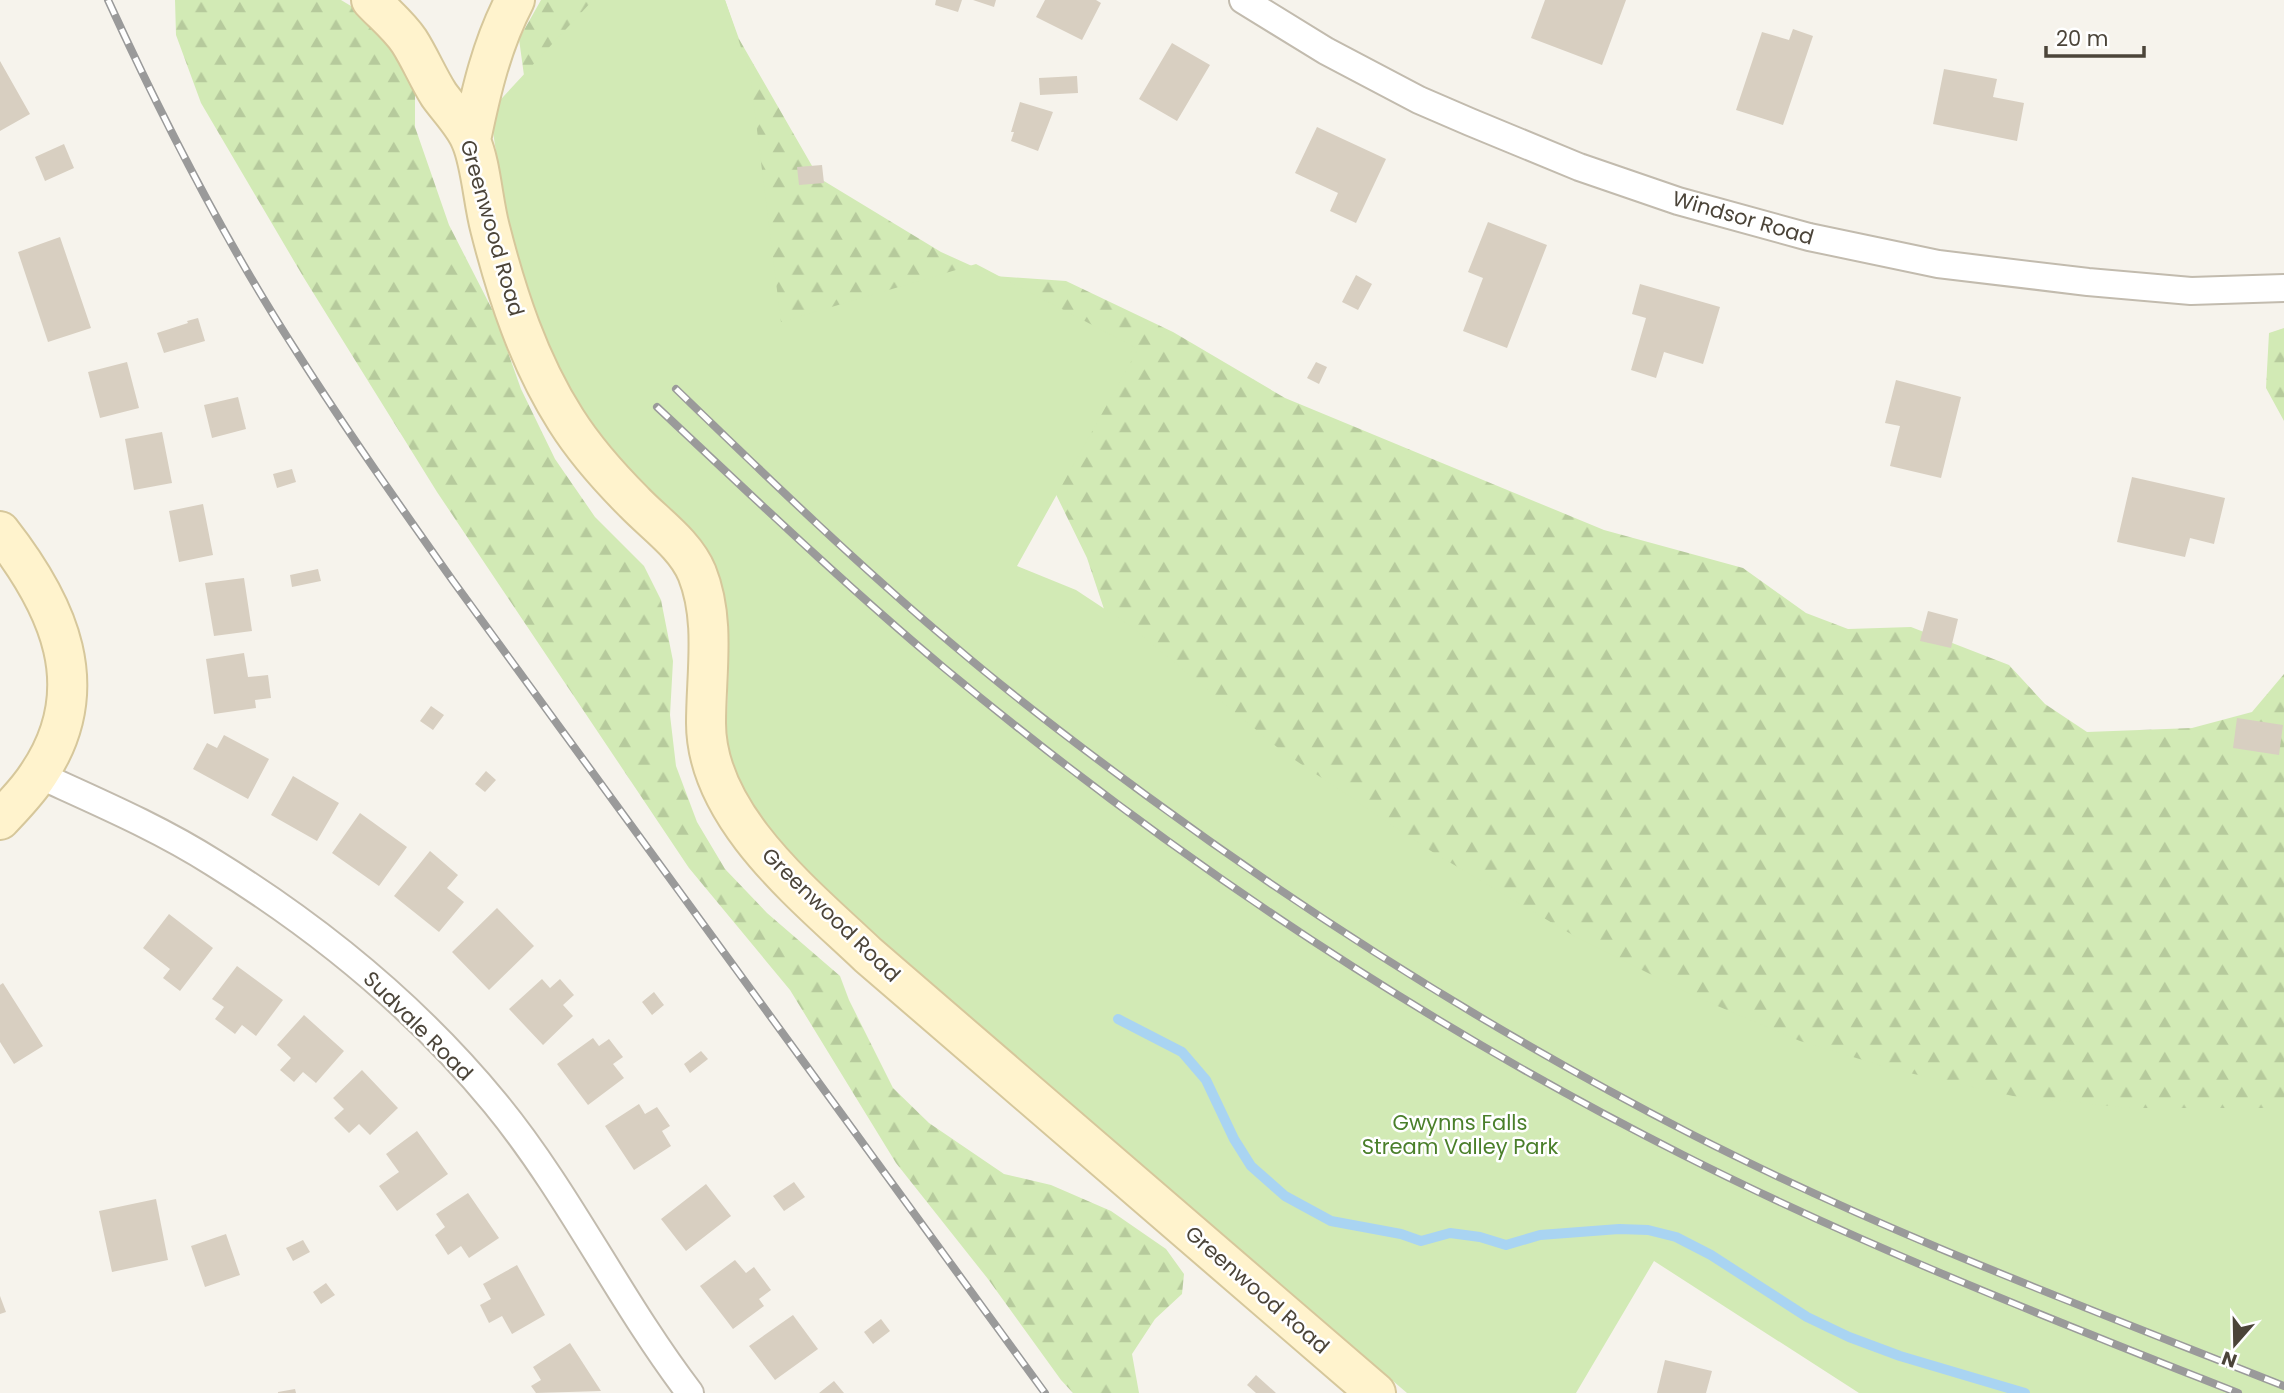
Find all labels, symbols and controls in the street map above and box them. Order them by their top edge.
scale bar [2046,14,2144,58]
text: 20 m [2056,24,2109,53]
street label: Greenwood Road [453,136,532,319]
street label: Windsor Road [1669,183,1817,252]
street label: Greenwood Road [756,841,907,988]
street label: Sudvale Road [357,964,480,1087]
park label: Gwynns Falls Stream Valley Park [1362,1108,1558,1161]
street label: Greenwood Road [1179,1219,1336,1360]
north arrow [2200,1309,2270,1379]
text: N [2218,1344,2241,1375]

